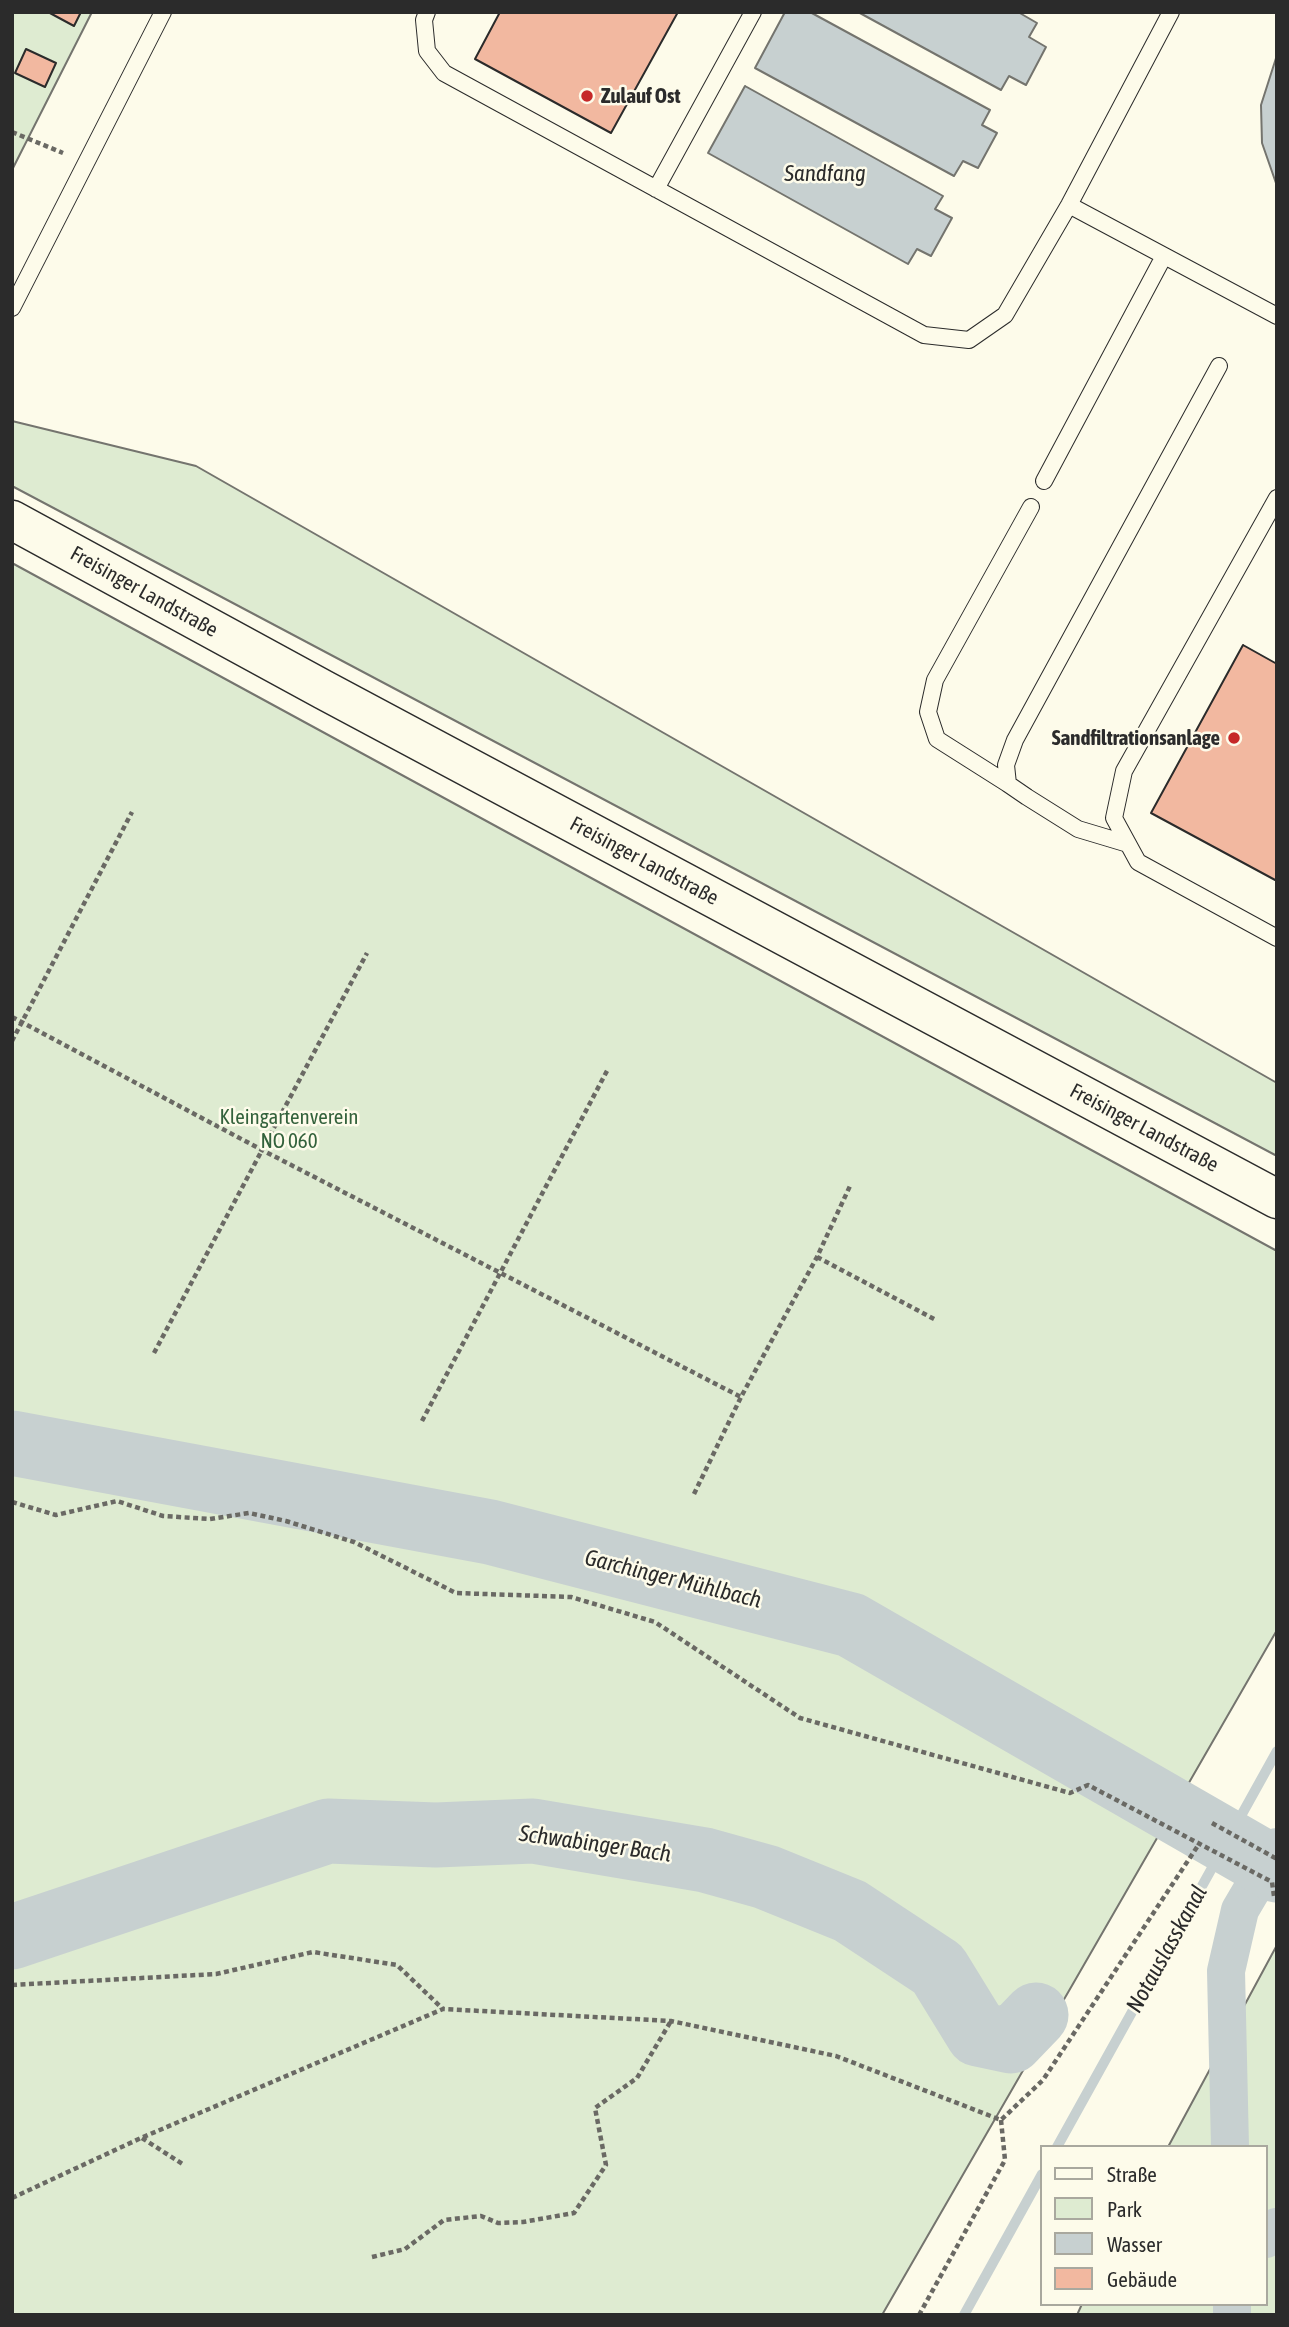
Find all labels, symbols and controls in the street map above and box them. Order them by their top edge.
place label: Zulauf Ost [601,83,680,109]
marker: Zulauf Ost [579,88,595,104]
water label: Sandfang [784,160,866,188]
street label: Freisinger Landstraße [66,541,222,643]
place label: Sandfiltrationsanlage [1052,725,1220,751]
marker: Sandfiltrationsanlage [1226,730,1242,746]
street label: Freisinger Landstraße [565,811,723,911]
street label: Freisinger Landstraße [1065,1078,1223,1178]
park label: Kleingartenverein NO 060 [220,1104,358,1154]
water label: Garchinger Mühlbach [582,1544,764,1614]
water label: Schwabinger Bach [517,1820,673,1868]
water label: Notauslasskanal [1121,1880,1213,2018]
legend [1040,2145,1268,2306]
text: Straße [1107,2162,1157,2186]
text: Park [1107,2197,1142,2221]
text: Wasser [1107,2232,1162,2256]
text: Gebäude [1107,2267,1177,2291]

